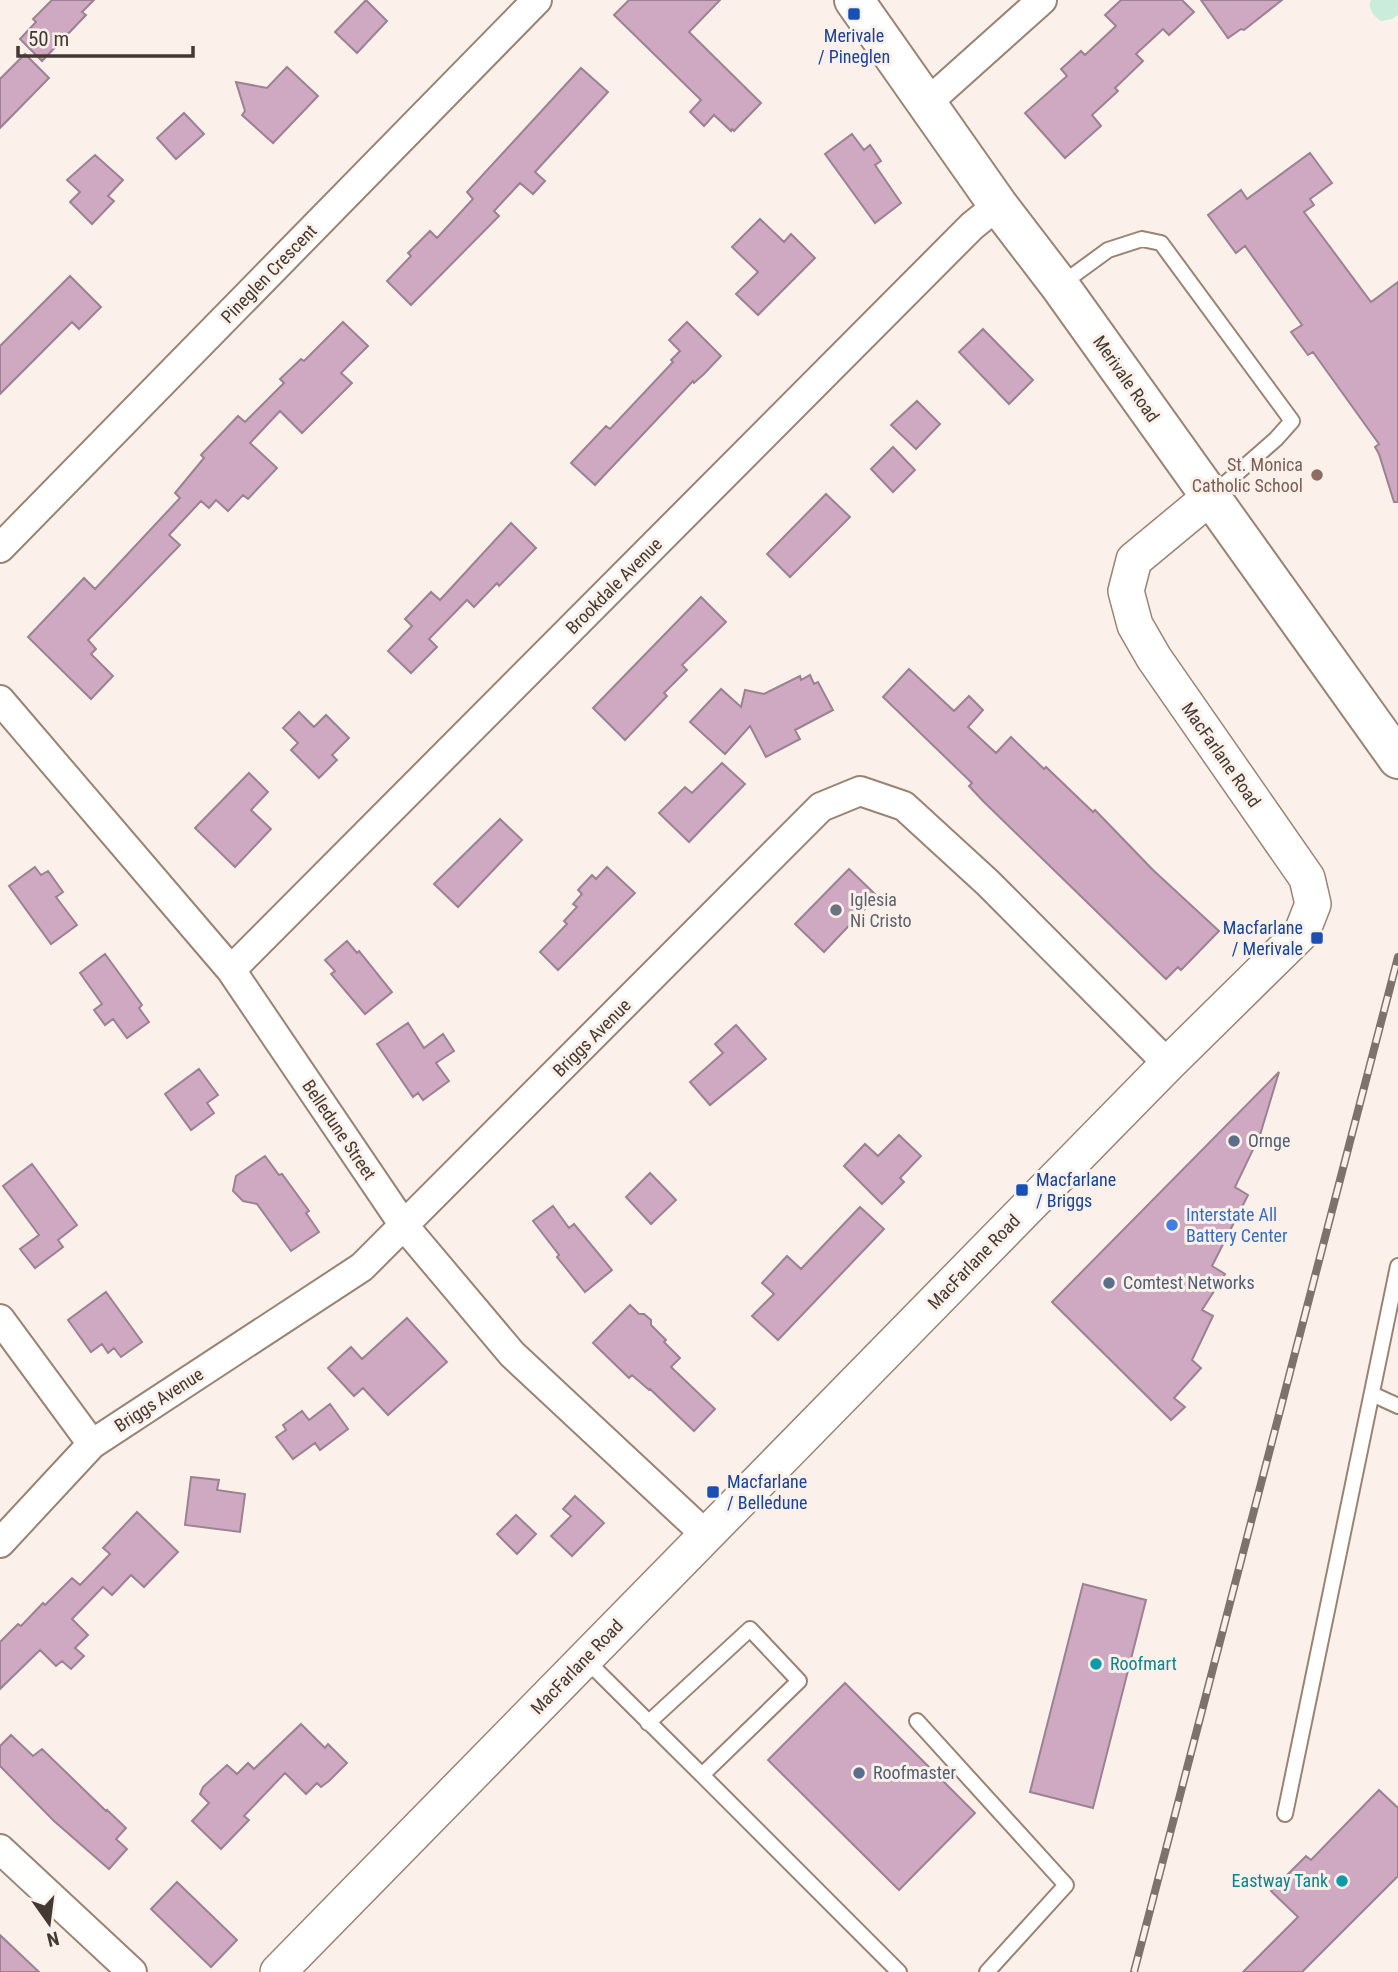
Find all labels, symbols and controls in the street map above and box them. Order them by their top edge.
marker: Merivale / Pineglen [846,6,862,22]
scale bar [18,14,192,58]
place label: Merivale / Pineglen [818,25,890,67]
text: 50 m [28,27,69,51]
street label: Pineglen Crescent [216,220,321,327]
street label: Merivale Road [1089,331,1164,426]
place label: St. Monica Catholic School [1192,454,1303,496]
marker: St. Monica Catholic School [1309,467,1325,483]
street label: Brookdale Avenue [561,533,666,638]
street label: MacFarlane Road [1177,698,1265,811]
place label: Iglesia Ni Cristo [850,889,912,931]
marker: Iglesia Ni Cristo [828,902,844,918]
place label: Macfarlane / Merivale [1223,917,1303,959]
marker: Macfarlane / Merivale [1309,930,1325,946]
street label: Briggs Avenue [548,994,635,1081]
street label: Belledune Street [298,1076,381,1184]
place label: Ornge [1248,1130,1290,1151]
marker: Ornge [1226,1133,1242,1149]
place label: Macfarlane / Briggs [1036,1169,1116,1211]
marker: Macfarlane / Briggs [1014,1182,1030,1198]
place label: Interstate All Battery Center [1186,1204,1288,1246]
street label: MacFarlane Road [923,1210,1024,1313]
marker: Interstate All Battery Center [1164,1217,1180,1233]
place label: Comtest Networks [1123,1272,1255,1293]
marker: Comtest Networks [1101,1275,1117,1291]
street label: Briggs Avenue [111,1363,207,1436]
place label: Macfarlane / Belledune [727,1471,808,1513]
marker: Macfarlane / Belledune [705,1484,721,1500]
street label: MacFarlane Road [526,1615,627,1718]
place label: Roofmart [1110,1653,1177,1674]
marker: Roofmart [1088,1656,1104,1672]
place label: Roofmaster [873,1762,956,1783]
marker: Roofmaster [851,1765,867,1781]
place label: Eastway Tank [1232,1870,1328,1891]
marker: Eastway Tank [1334,1873,1350,1889]
north arrow [14,1888,84,1958]
text: N [45,1926,61,1952]

